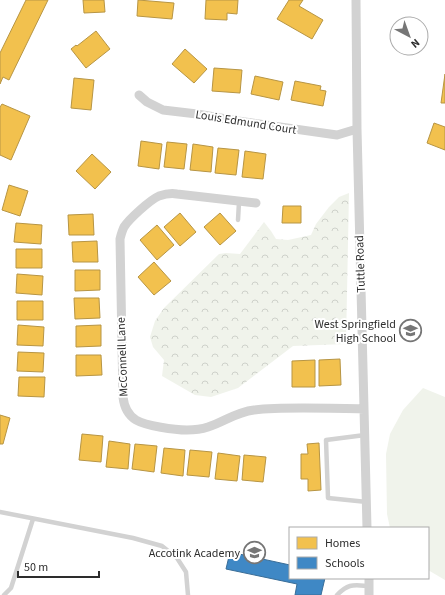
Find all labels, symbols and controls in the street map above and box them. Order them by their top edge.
north arrow [389,16,429,56]
text: N [408,35,423,51]
street label: Louis Edmund Court [194,106,298,139]
street label: Tuttle Road [351,235,370,293]
place label: West Springfield High School [314,316,396,347]
street label: McConnell Lane [113,317,132,397]
school or university icon: West Springfield High School [398,318,424,344]
legend [289,527,429,579]
text: Homes [325,535,360,552]
school or university icon: Accotink Academy [242,540,268,566]
place label: Accotink Academy [149,545,240,562]
scale bar [18,553,99,579]
text: Schools [325,555,365,572]
text: 50 m [24,559,48,576]

